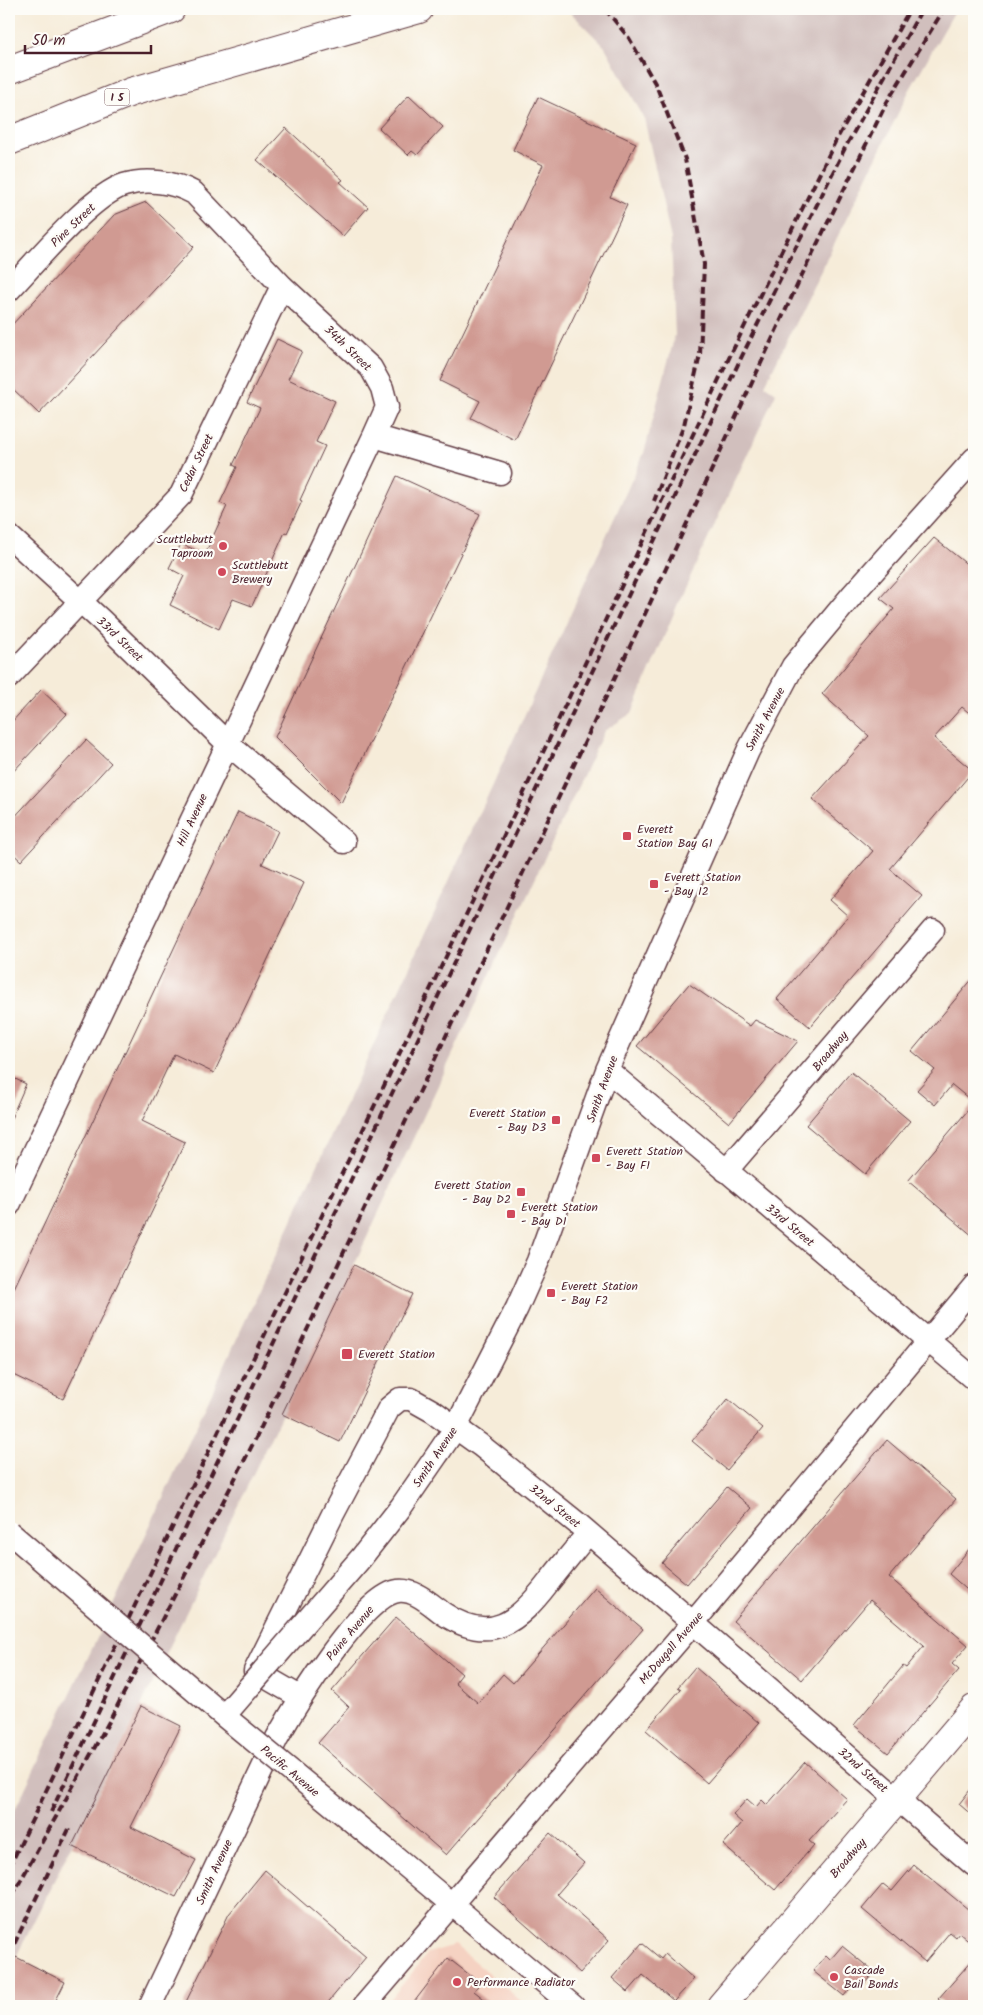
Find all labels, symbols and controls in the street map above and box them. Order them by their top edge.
scale bar [25,22,151,54]
text: 50 m [32,29,66,53]
road number: I 5 [104,88,130,105]
street label: Pine Street [46,199,100,252]
street label: 34th Street [320,321,376,376]
street label: Cedar Street [174,430,219,496]
place label: Scuttlebutt Taproom [157,530,213,563]
marker: Scuttlebutt Taproom [217,540,229,552]
place label: Scuttlebutt Brewery [232,556,289,589]
marker: Scuttlebutt Brewery [216,566,228,578]
street label: 33rd Street [92,612,148,667]
street label: Smith Avenue [741,683,791,755]
street label: Hill Avenue [172,790,213,850]
place label: Everett Station Bay G1 [637,820,713,853]
marker: Everett Station Bay G1 [621,830,633,842]
place label: Everett Station - Bay I2 [664,868,741,901]
marker: Everett Station - Bay I2 [648,878,660,890]
street label: Broadway [808,1027,853,1076]
street label: Smith Avenue [582,1052,624,1125]
place label: Everett Station - Bay D3 [469,1104,546,1137]
marker: Everett Station - Bay D3 [550,1114,562,1126]
place label: Everett Station - Bay F1 [606,1142,683,1175]
marker: Everett Station - Bay F1 [590,1152,602,1164]
place label: Everett Station - Bay D2 [434,1176,511,1209]
marker: Everett Station - Bay D2 [515,1186,527,1198]
place label: Everett Station - Bay D1 [521,1198,598,1231]
street label: 33rd Street [761,1199,819,1252]
marker: Everett Station - Bay D1 [505,1208,517,1220]
place label: Everett Station - Bay F2 [561,1277,638,1310]
marker: Everett Station - Bay F2 [545,1287,557,1299]
place label: Everett Station [358,1345,435,1364]
marker: Everett Station [340,1347,354,1361]
street label: Smith Avenue [408,1422,463,1492]
street label: 32nd Street [525,1480,585,1533]
street label: Paine Avenue [322,1601,380,1665]
street label: McDougall Avenue [634,1607,709,1689]
street label: Pacific Avenue [256,1741,324,1802]
street label: 32nd Street [833,1743,892,1798]
street label: Broadway [825,1834,872,1883]
street label: Smith Avenue [191,1836,238,1908]
place label: Cascade Bail Bonds [844,1961,898,1994]
marker: Cascade Bail Bonds [828,1971,840,1983]
place label: Performance Radiator [467,1973,576,1992]
marker: Performance Radiator [451,1976,463,1988]

